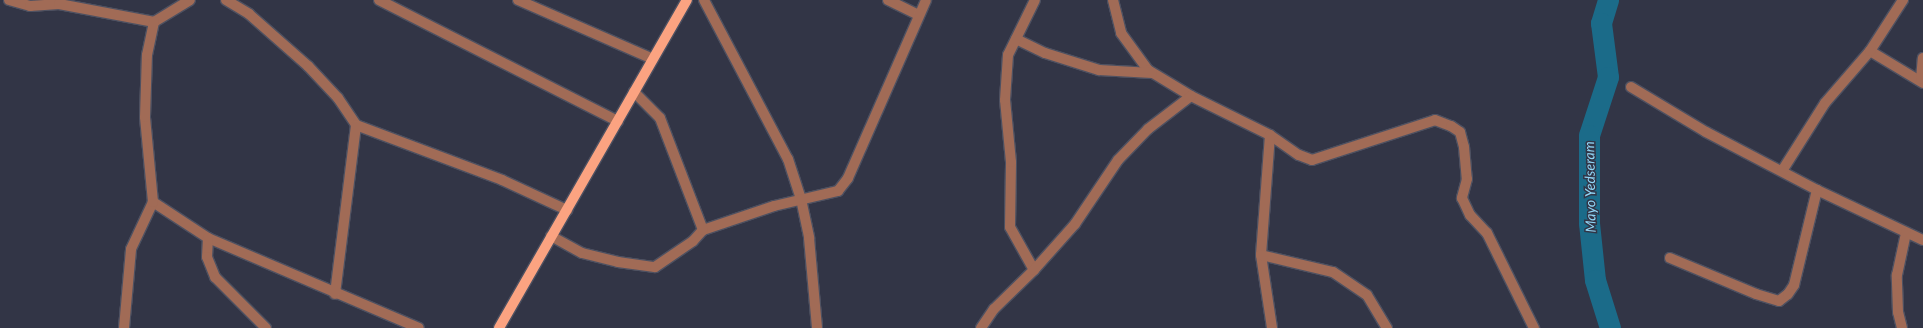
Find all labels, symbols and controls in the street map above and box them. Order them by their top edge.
water label: Mayo Yedseram [1581,141,1599,233]

